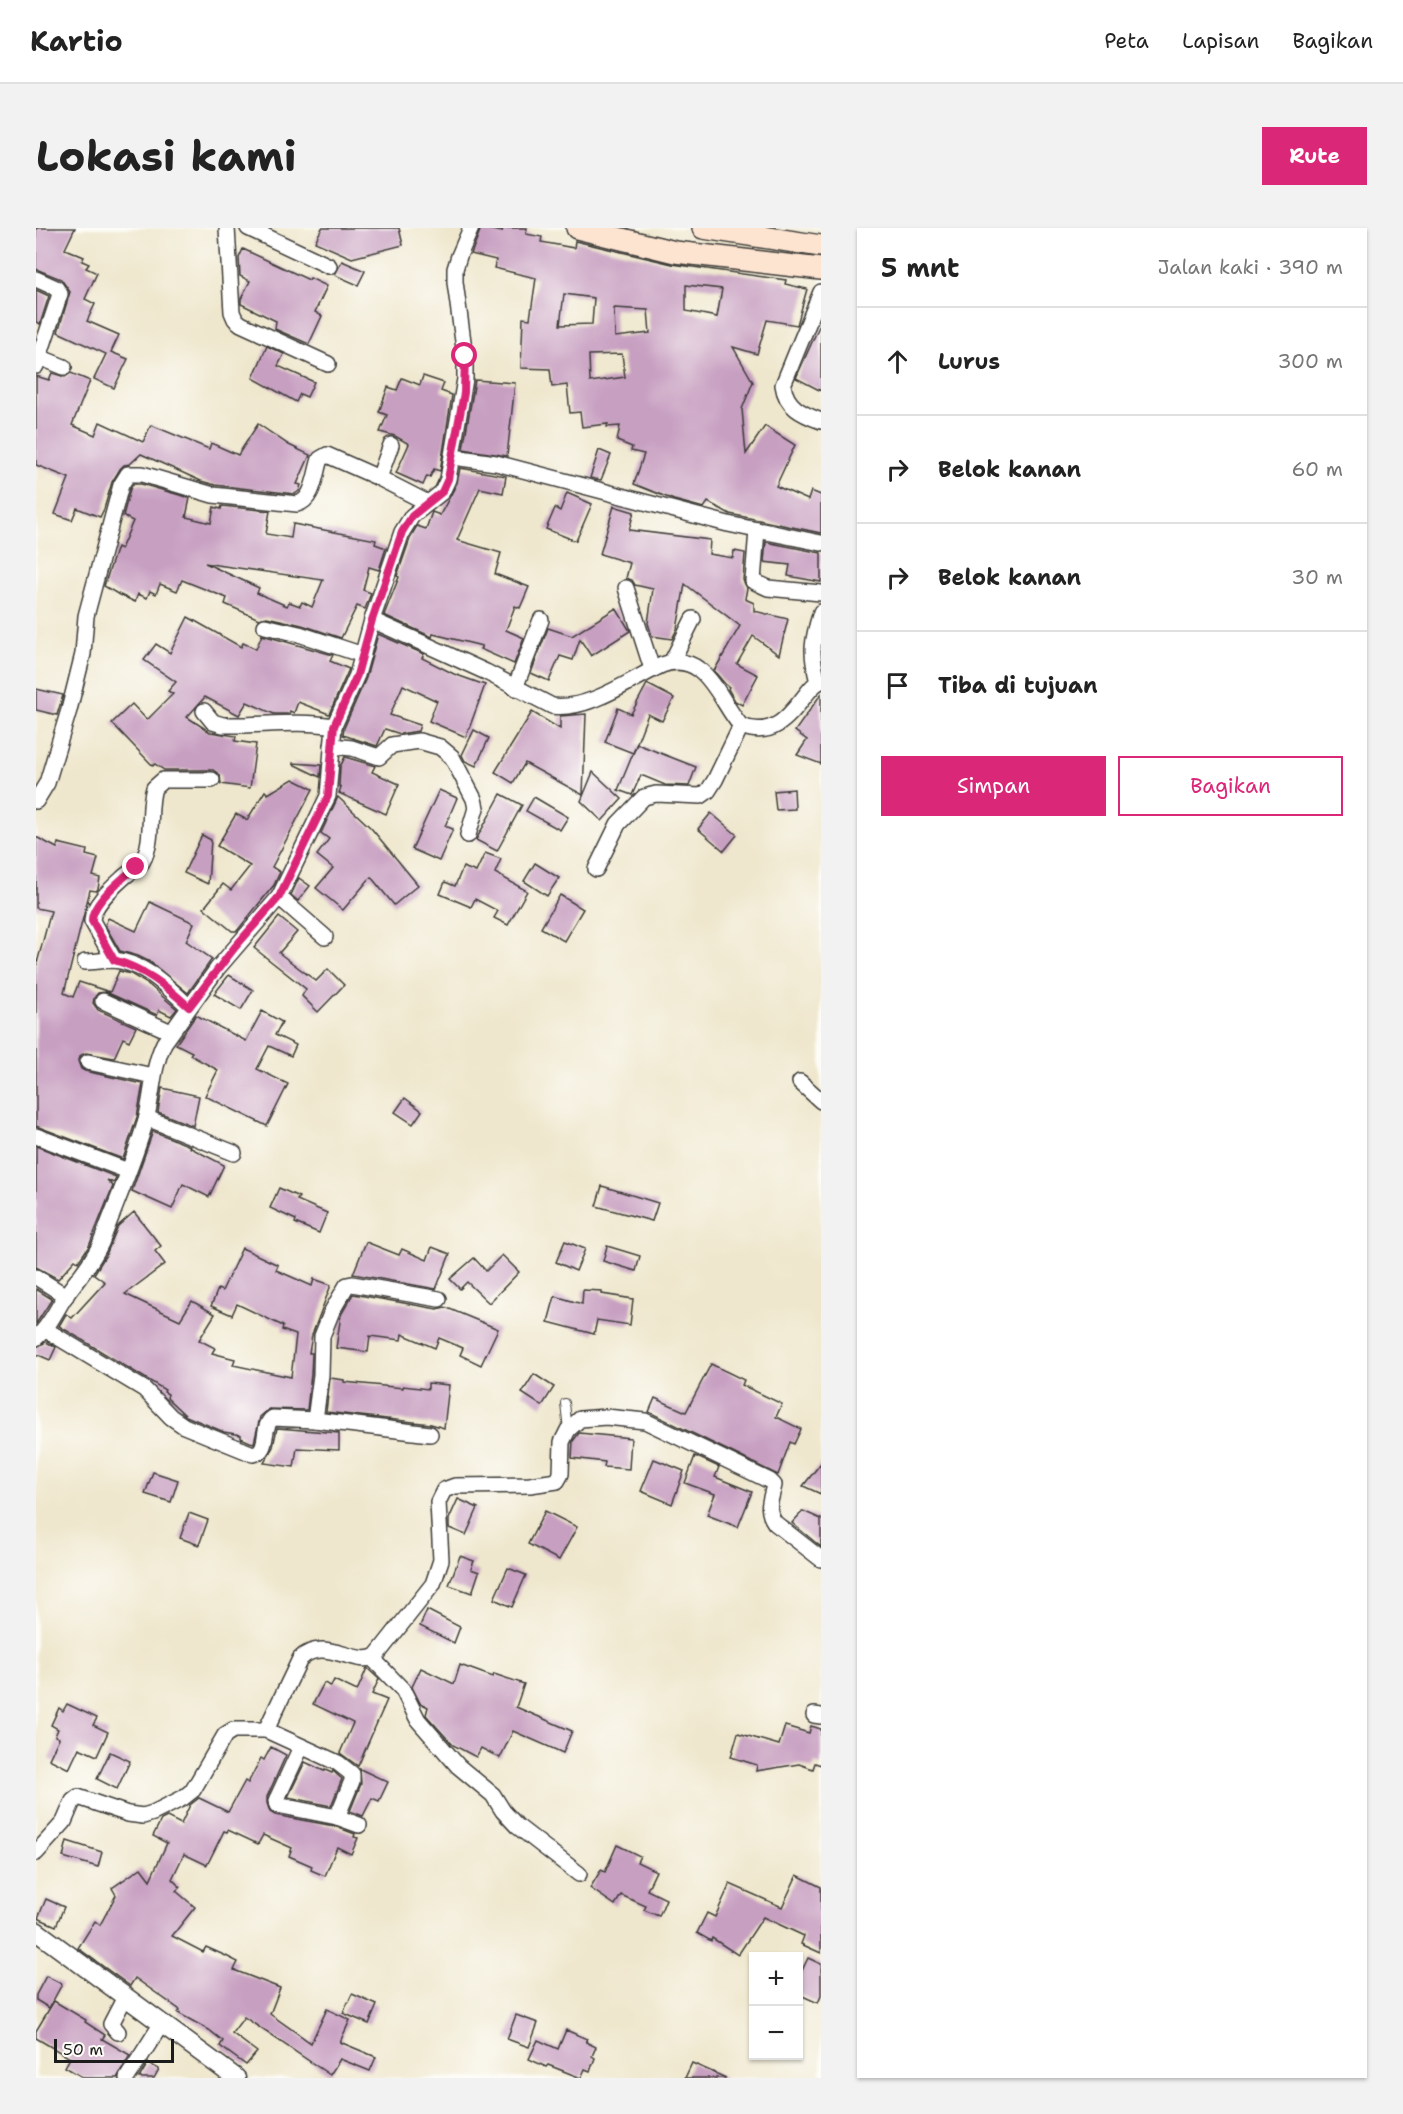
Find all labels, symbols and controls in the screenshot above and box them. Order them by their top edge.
text: Kartio [30,22,123,60]
text: Peta [1104,27,1149,55]
text: Lapisan [1182,27,1259,55]
text: Bagikan [1292,27,1373,55]
button: Rute [1262,127,1367,185]
text: Lokasi kami [36,128,297,184]
text: 5 mnt [881,250,959,285]
text: Jalan kaki · 390 m [1157,254,1343,280]
route start [451,342,477,368]
icon: ahead [881,345,914,378]
text: Lurus [938,347,1000,376]
text: 300 m [1277,348,1343,374]
icon: right [881,453,914,486]
text: Belok kanan [938,455,1081,484]
text: 60 m [1291,456,1343,482]
icon: right [881,561,914,594]
text: Belok kanan [938,563,1081,592]
text: 30 m [1291,564,1343,590]
icon: arrive [881,669,914,702]
text: Tiba di tujuan [938,671,1098,700]
button: Simpan [881,756,1106,816]
button: Bagikan [1118,756,1343,816]
route end [122,853,148,879]
map controls [749,1952,803,2060]
button: + [749,1952,803,2006]
button: − [749,2006,803,2060]
scale bar [54,2036,174,2064]
text: 50 m [63,2039,103,2060]

